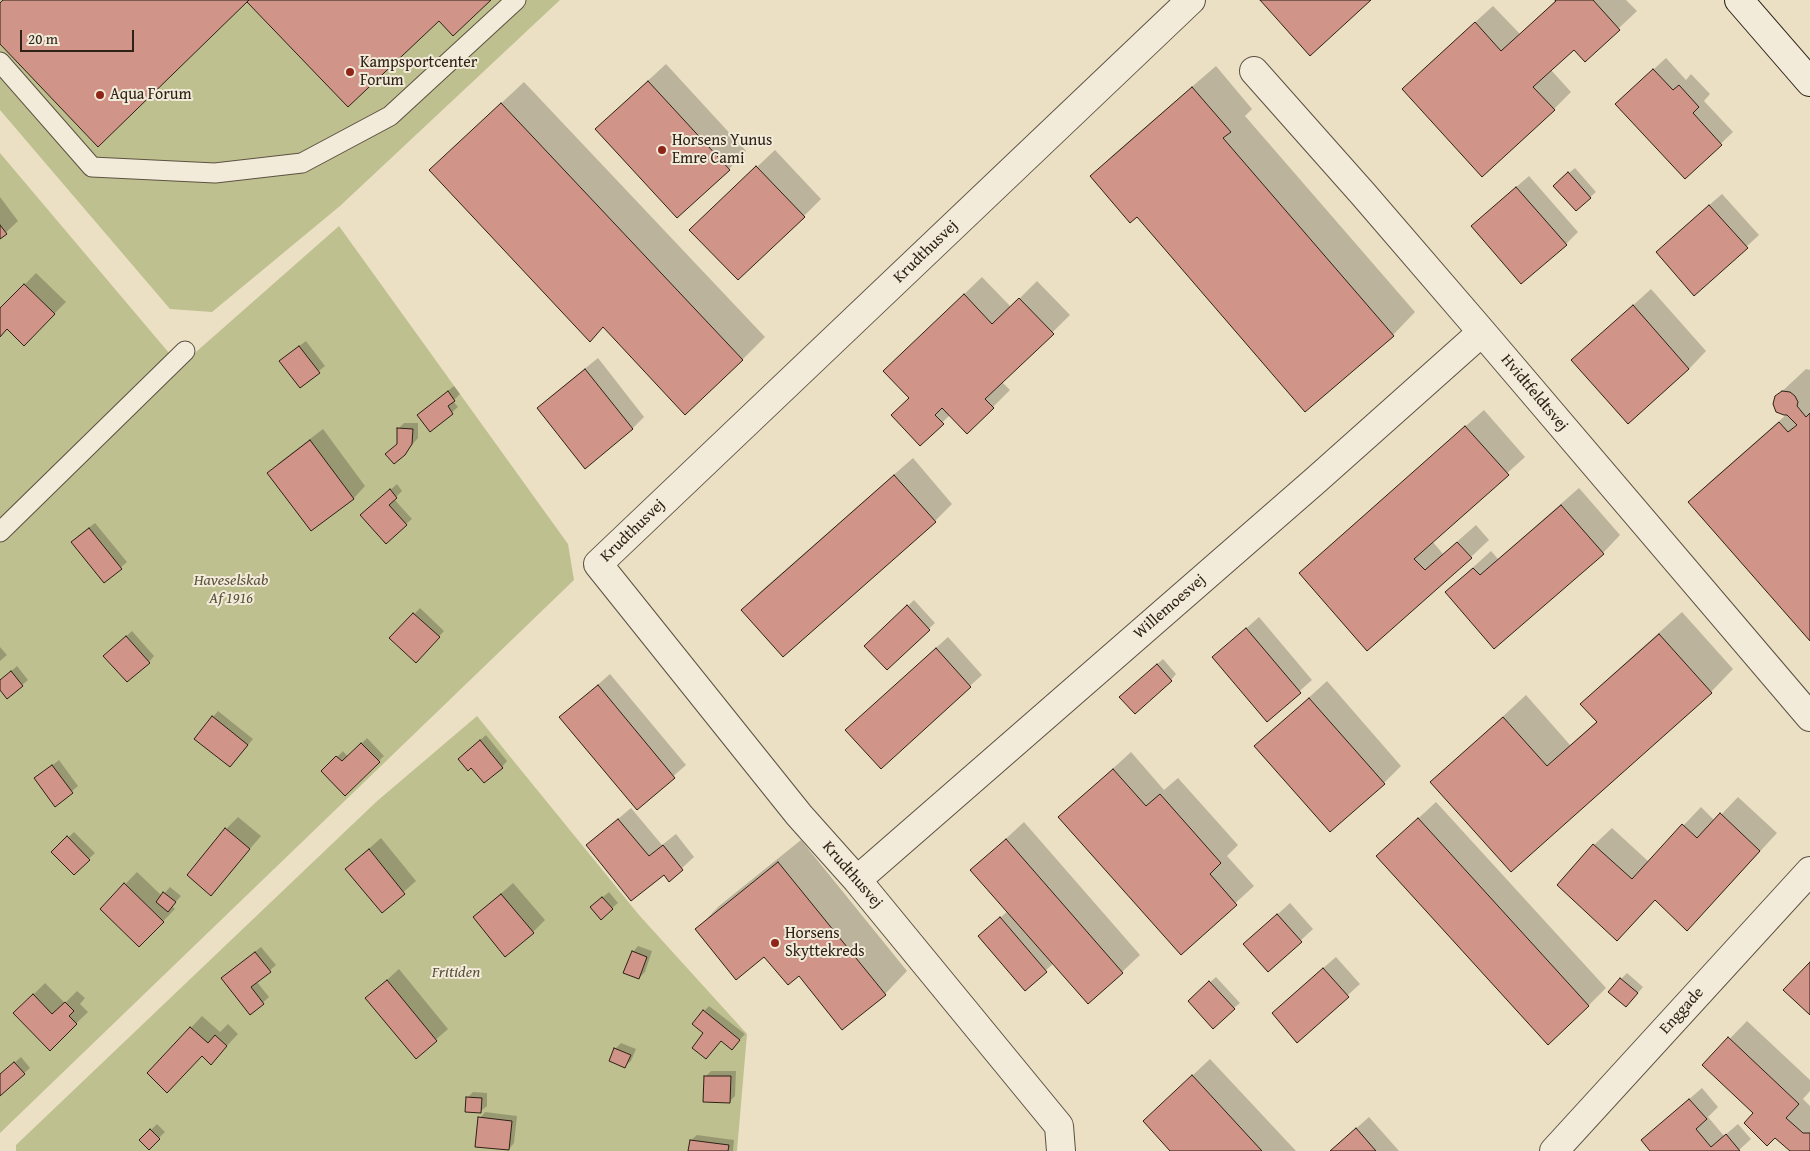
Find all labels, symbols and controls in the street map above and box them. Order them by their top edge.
scale bar [22,20,136,52]
text: 20 m [28,28,58,49]
place label: Kampsportcenter Forum [360,53,477,91]
marker: Kampsportcenter Forum [344,66,356,78]
place label: Aqua Forum [110,85,192,105]
marker: Aqua Forum [94,89,106,101]
place label: Horsens Yunus Emre Cami [672,131,772,169]
marker: Horsens Yunus Emre Cami [656,144,668,156]
street label: Krudthusvej [890,217,962,287]
street label: Hvidtfeldtsvej [1496,351,1572,435]
street label: Krudthusvej [597,496,669,566]
park label: Haveselskab Af 1916 [194,571,268,609]
street label: Willemoesvej [1130,571,1210,643]
street label: Krudthusvej [818,838,886,912]
place label: Horsens Skyttekreds [785,924,865,962]
marker: Horsens Skyttekreds [769,937,781,949]
park label: Fritiden [432,963,480,983]
street label: Enggade [1656,984,1708,1038]

